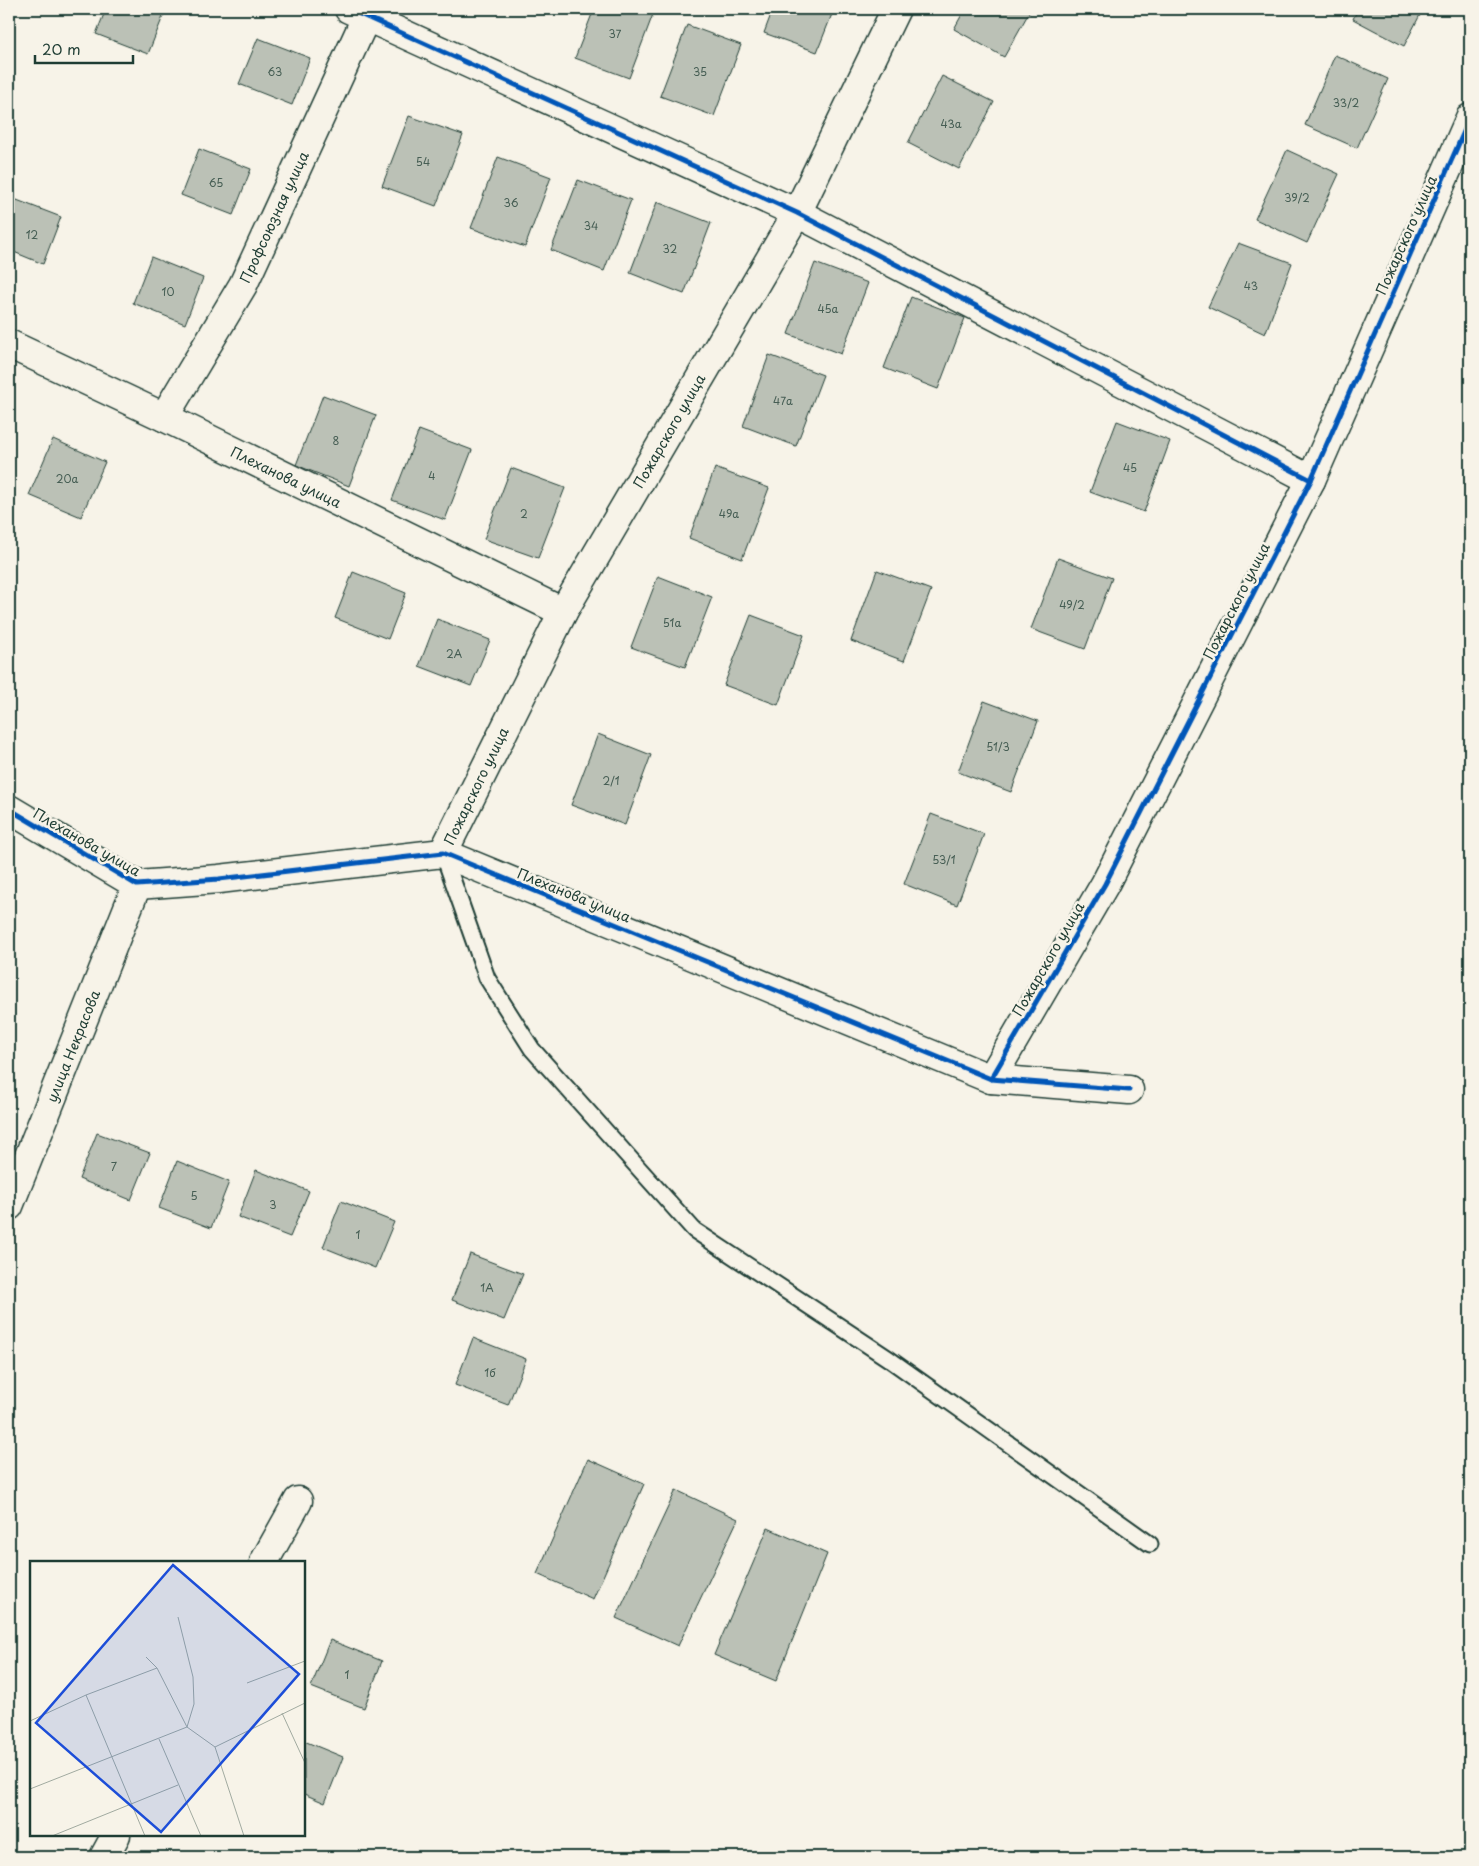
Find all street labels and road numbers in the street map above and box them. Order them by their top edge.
street label: Профсоюзная улица [234,148,314,286]
street label: Пожарского улица [1370,172,1442,298]
street label: Пожарского улица [628,370,710,492]
street label: Плеханова улица [227,441,345,513]
street label: Пожарского улица [1197,539,1275,663]
street label: Пожарского улица [438,723,514,848]
street label: Плеханова улица [29,803,145,881]
street label: Плеханова улица [514,863,634,927]
street label: Пожарского улица [1007,898,1089,1020]
street label: улица Некрасова [41,986,105,1105]

